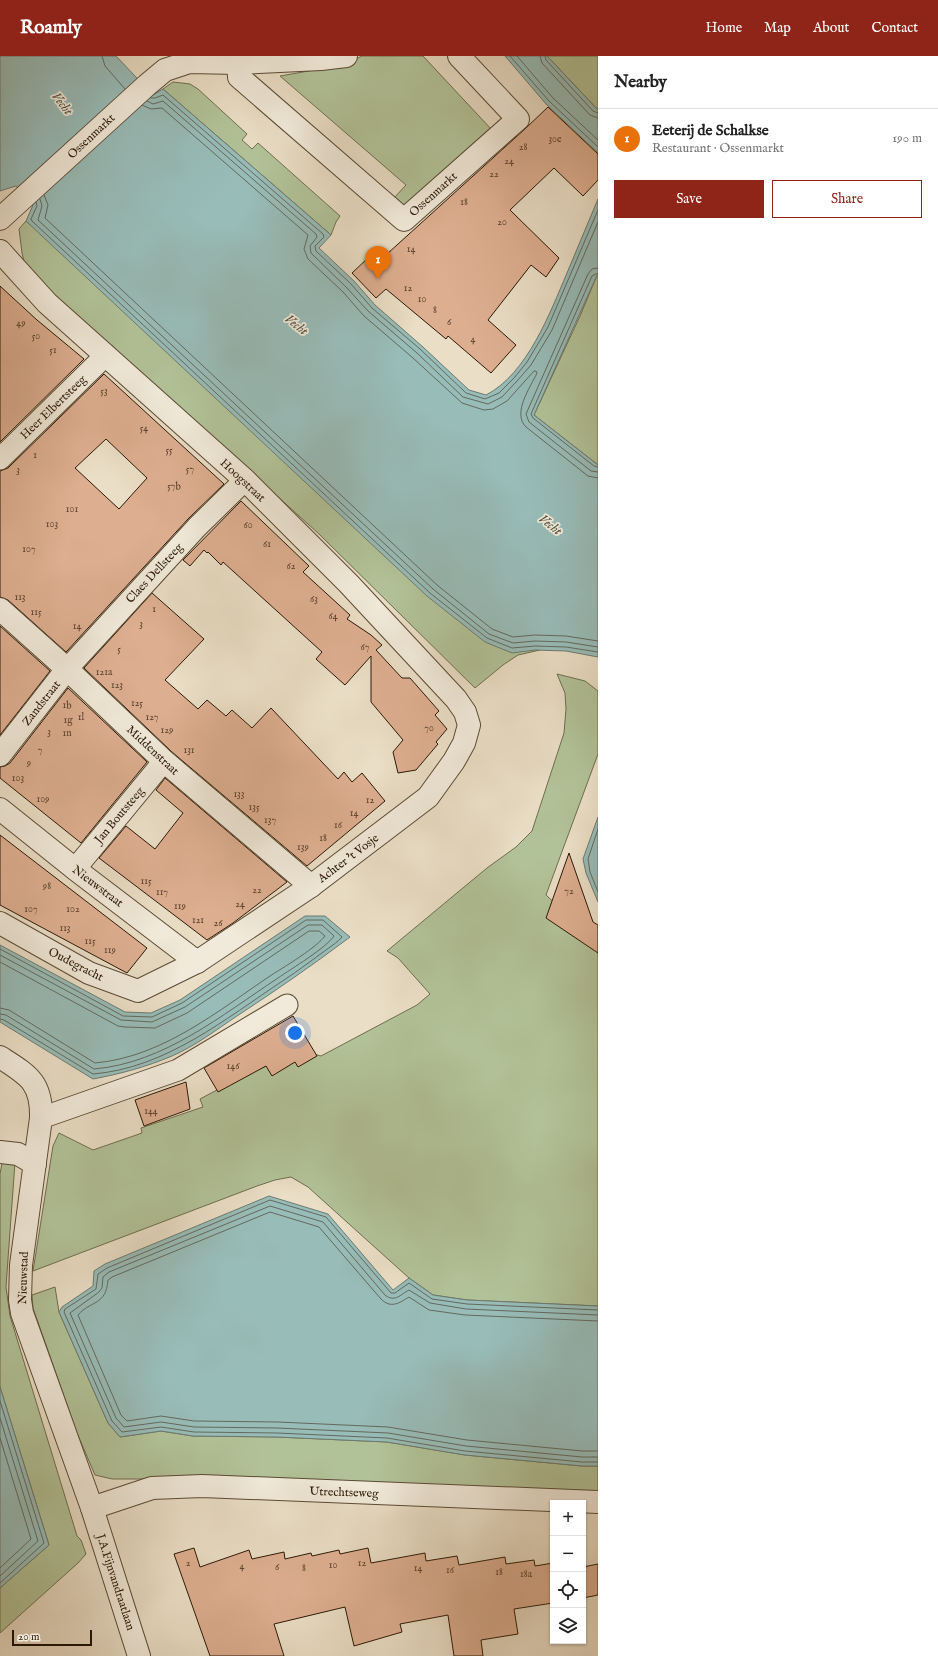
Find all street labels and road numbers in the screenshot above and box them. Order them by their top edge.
street label: Ossenmarkt [64,111,118,162]
street label: Ossenmarkt [406,169,461,220]
street label: Heer Elbertsteeg [17,372,90,443]
street label: Hoogstraat [217,456,269,505]
street label: Claes Dellsteeg [123,540,186,607]
street label: Zandstraat [19,678,64,729]
street label: Middenstraat [123,722,182,778]
street label: Jan Boutsteeg [90,784,148,849]
street label: Achter 't Vosje [314,830,382,887]
street label: Nieuwstraat [69,862,126,911]
street label: Oudegracht [46,944,106,985]
street label: Nieuwstad [15,1251,32,1305]
street label: Utrechtseweg [309,1484,379,1501]
street label: J.A.Fijnvandraatlaan [91,1530,138,1633]

